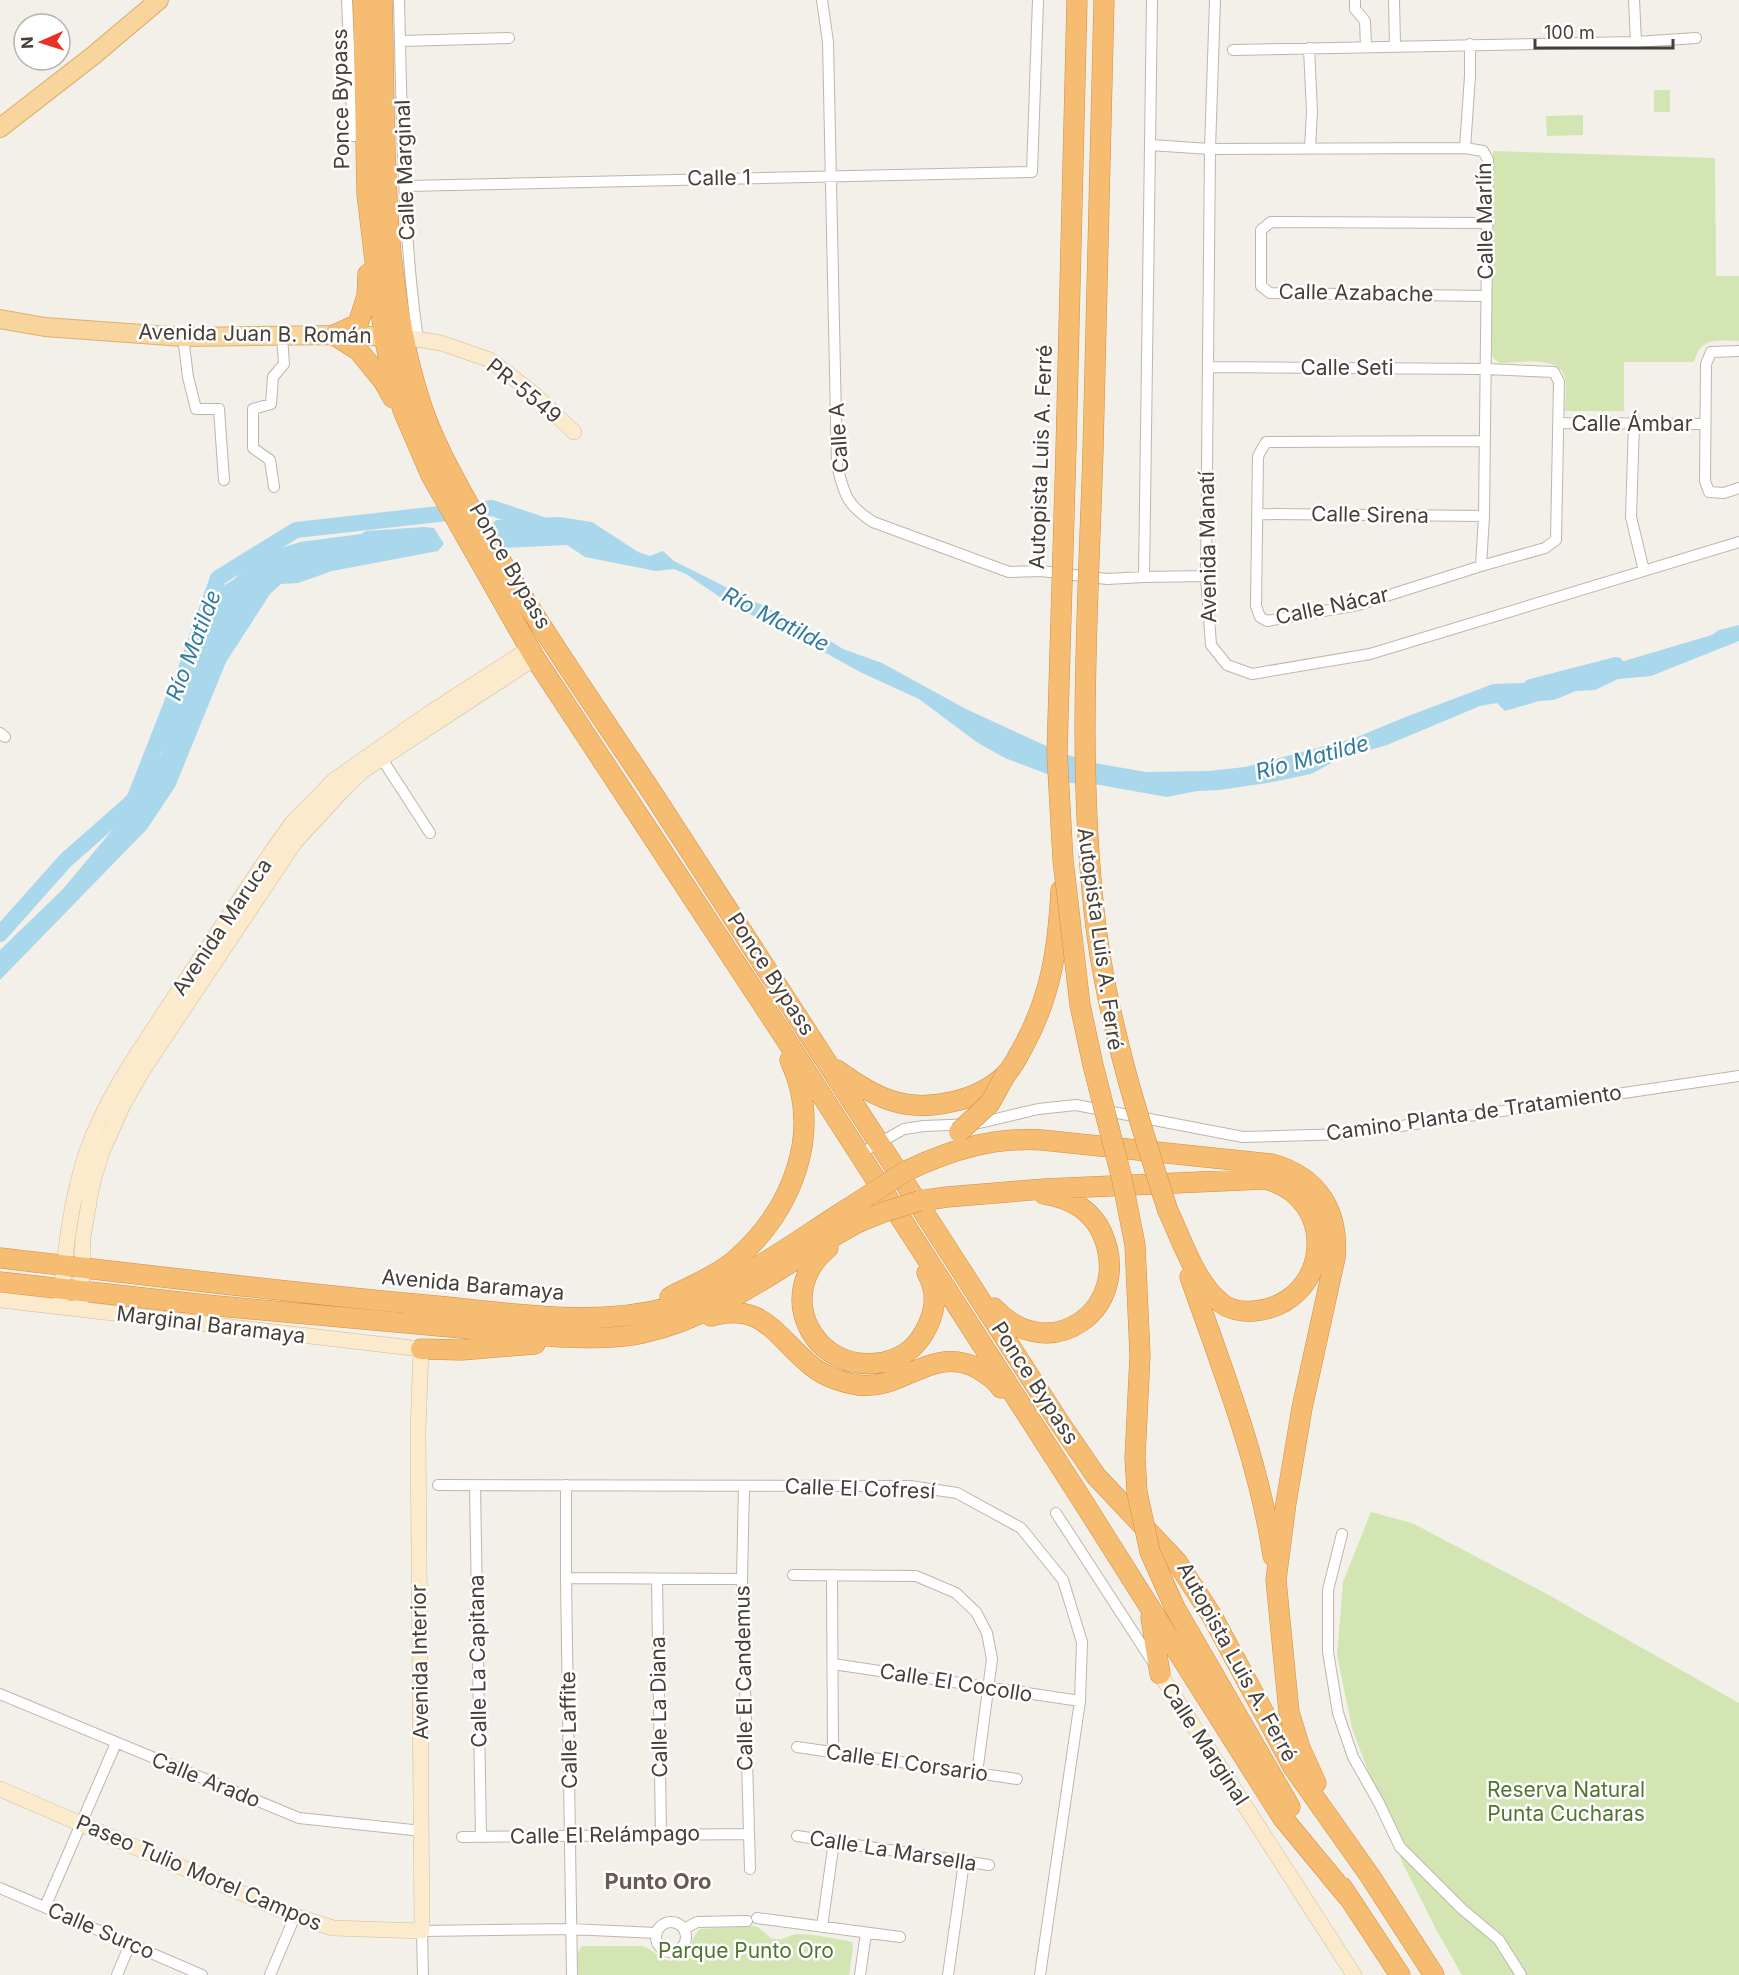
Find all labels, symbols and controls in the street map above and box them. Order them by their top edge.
north arrow [12,12,72,72]
scale bar [1535,12,1673,50]
text: 100 m [1544,22,1595,43]
street label: Ponce Bypass [327,28,354,170]
text: N [17,36,37,49]
street label: Calle Marginal [390,99,419,241]
street label: Calle Marlín [1471,162,1498,280]
street label: Calle 1 [687,164,751,191]
street label: Calle Azabache [1278,279,1434,306]
street label: Avenida Juan B. Román [138,319,372,348]
street label: Autopista Luis A. Ferré [1024,344,1057,570]
street label: PR-5549 [482,353,567,428]
street label: Calle Seti [1300,355,1394,380]
street label: Calle A [824,402,853,474]
street label: Calle Ámbar [1571,410,1693,436]
street label: Avenida Manatí [1194,470,1221,623]
street label: Ponce Bypass [464,498,557,633]
street label: Calle Sirena [1311,501,1429,528]
water label: Río Matilde [718,581,834,657]
street label: Calle Nácar [1273,581,1391,630]
water label: Río Matilde [160,586,226,704]
water label: Río Matilde [1252,729,1372,785]
street label: Autopista Luis A. Ferré [1072,826,1128,1052]
street label: Avenida Maruca [167,853,277,1000]
street label: Ponce Bypass [723,908,820,1040]
street label: Camino Planta de Tratamiento [1325,1079,1623,1146]
street label: Avenida Baramaya [381,1264,565,1305]
street label: Marginal Baramaya [115,1301,307,1348]
street label: Ponce Bypass [987,1317,1084,1449]
street label: Calle El Cofresí [784,1473,937,1504]
street label: Autopista Luis A. Ferré [1172,1558,1303,1766]
street label: Calle La Capitana [463,1574,492,1748]
street label: Avenida Interior [406,1584,433,1740]
street label: Calle El Candemus [729,1585,758,1771]
street label: Calle La Diana [645,1636,672,1778]
street label: Calle El Cocollo [878,1658,1034,1707]
street label: Calle Laffite [555,1671,582,1789]
street label: Calle Marginal [1157,1678,1254,1810]
street label: Calle El Corsario [824,1739,990,1786]
street label: Calle Arado [148,1746,264,1813]
park label: Reserva Natural Punta Cucharas [1487,1777,1645,1826]
street label: Paseo Tulio Morel Campos [73,1809,326,1936]
street label: Calle El Relámpago [510,1820,700,1849]
street label: Calle La Marsella [808,1825,978,1876]
district label: Punto Oro [604,1868,712,1894]
street label: Calle Surco [44,1897,158,1964]
park label: Parque Punto Oro [658,1938,834,1963]

